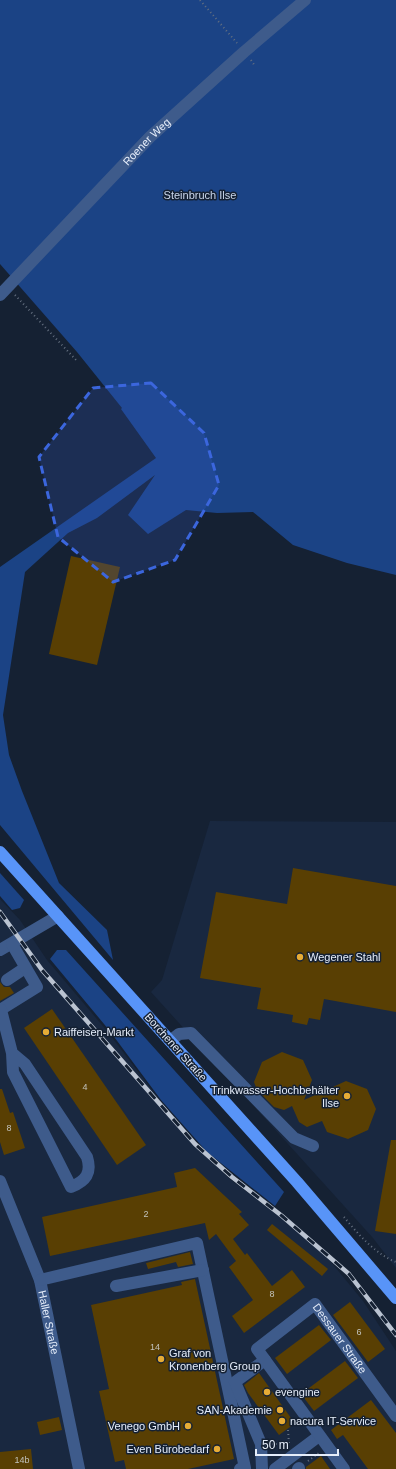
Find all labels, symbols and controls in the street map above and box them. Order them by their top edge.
street label: Roener Weg [120,116,173,168]
park label: Steinbruch Ilse [164,189,236,201]
place label: Wegener Stahl [308,951,381,963]
marker: Wegener Stahl [295,952,305,962]
street label: Borchener Straße [142,1011,210,1083]
place label: Raiffeisen-Markt [54,1026,134,1038]
marker: Raiffeisen-Markt [41,1027,51,1037]
house number: 4 [82,1082,88,1092]
place label: Trinkwasser-Hochbehälter Ilse [211,1084,339,1109]
marker: Trinkwasser-Hochbehälter Ilse [342,1091,352,1101]
house number: 8 [6,1123,12,1133]
house number: 2 [143,1209,149,1219]
street label: Haller Straße [36,1289,61,1355]
house number: 8 [269,1289,275,1299]
street label: Dessauer Straße [311,1301,369,1376]
house number: 6 [356,1327,362,1337]
house number: 14 [150,1342,160,1352]
place label: Graf von Kronenberg Group [169,1347,260,1372]
marker: Graf von Kronenberg Group [156,1354,166,1364]
place label: evengine [275,1386,320,1398]
marker: evengine [262,1387,272,1397]
place label: SAN-Akademie [197,1404,272,1416]
marker: SAN-Akademie [275,1405,285,1415]
place label: nacura IT-Service [290,1415,376,1427]
marker: nacura IT-Service [277,1416,287,1426]
place label: Venego GmbH [108,1420,180,1432]
marker: Venego GmbH [183,1421,193,1431]
scale bar [256,1431,338,1457]
text: 50 m [262,1438,289,1452]
place label: Even Bürobedarf [126,1443,210,1455]
marker: Even Bürobedarf [212,1444,222,1454]
house number: 14b [14,1455,30,1465]

